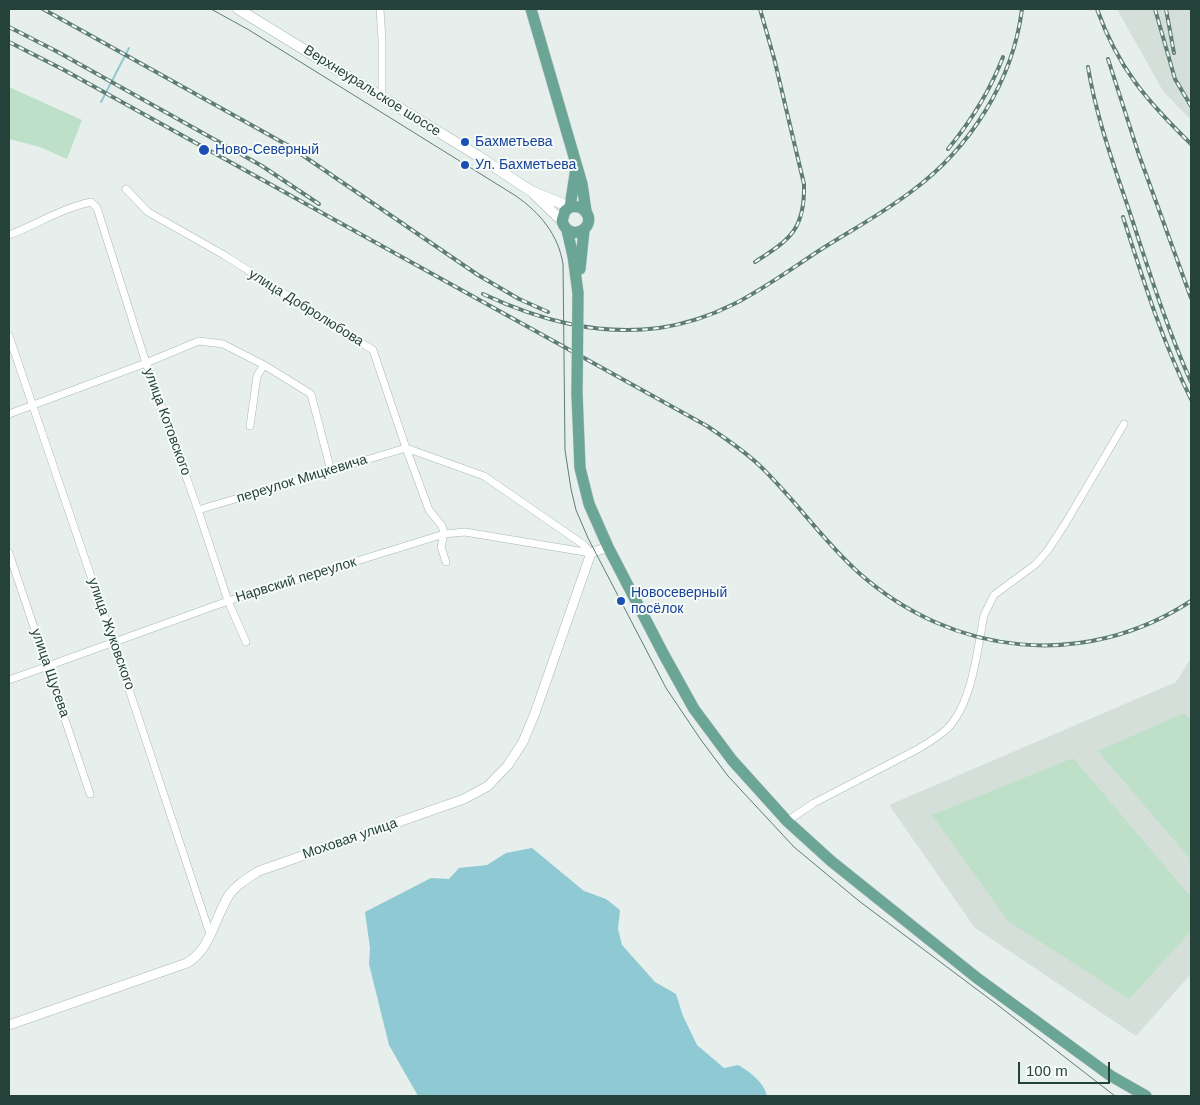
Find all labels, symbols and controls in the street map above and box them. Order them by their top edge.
street label: Верхнеуральское шоссе [300,42,444,140]
place label: Бахметьева [475,134,552,150]
marker: Бахметьева [459,136,471,148]
place label: Ново-Северный [215,142,319,158]
marker: Ново-Северный [197,143,211,157]
place label: Ул. Бахметьева [475,157,576,173]
marker: Ул. Бахметьева [459,159,471,171]
street label: улица Добролюбова [245,266,367,350]
street label: улица Котовского [140,366,194,478]
street label: переулок Мицкевича [235,451,369,507]
street label: Нарвский переулок [234,554,358,606]
street label: улица Жуковского [84,576,138,692]
place label: Новосеверный посёлок [631,585,727,618]
marker: Новосеверный посёлок [615,595,627,607]
street label: улица Щусева [27,627,73,719]
street label: Моховая улица [300,815,400,863]
scale bar [1020,1052,1112,1084]
text: 100 m [1026,1062,1068,1079]

